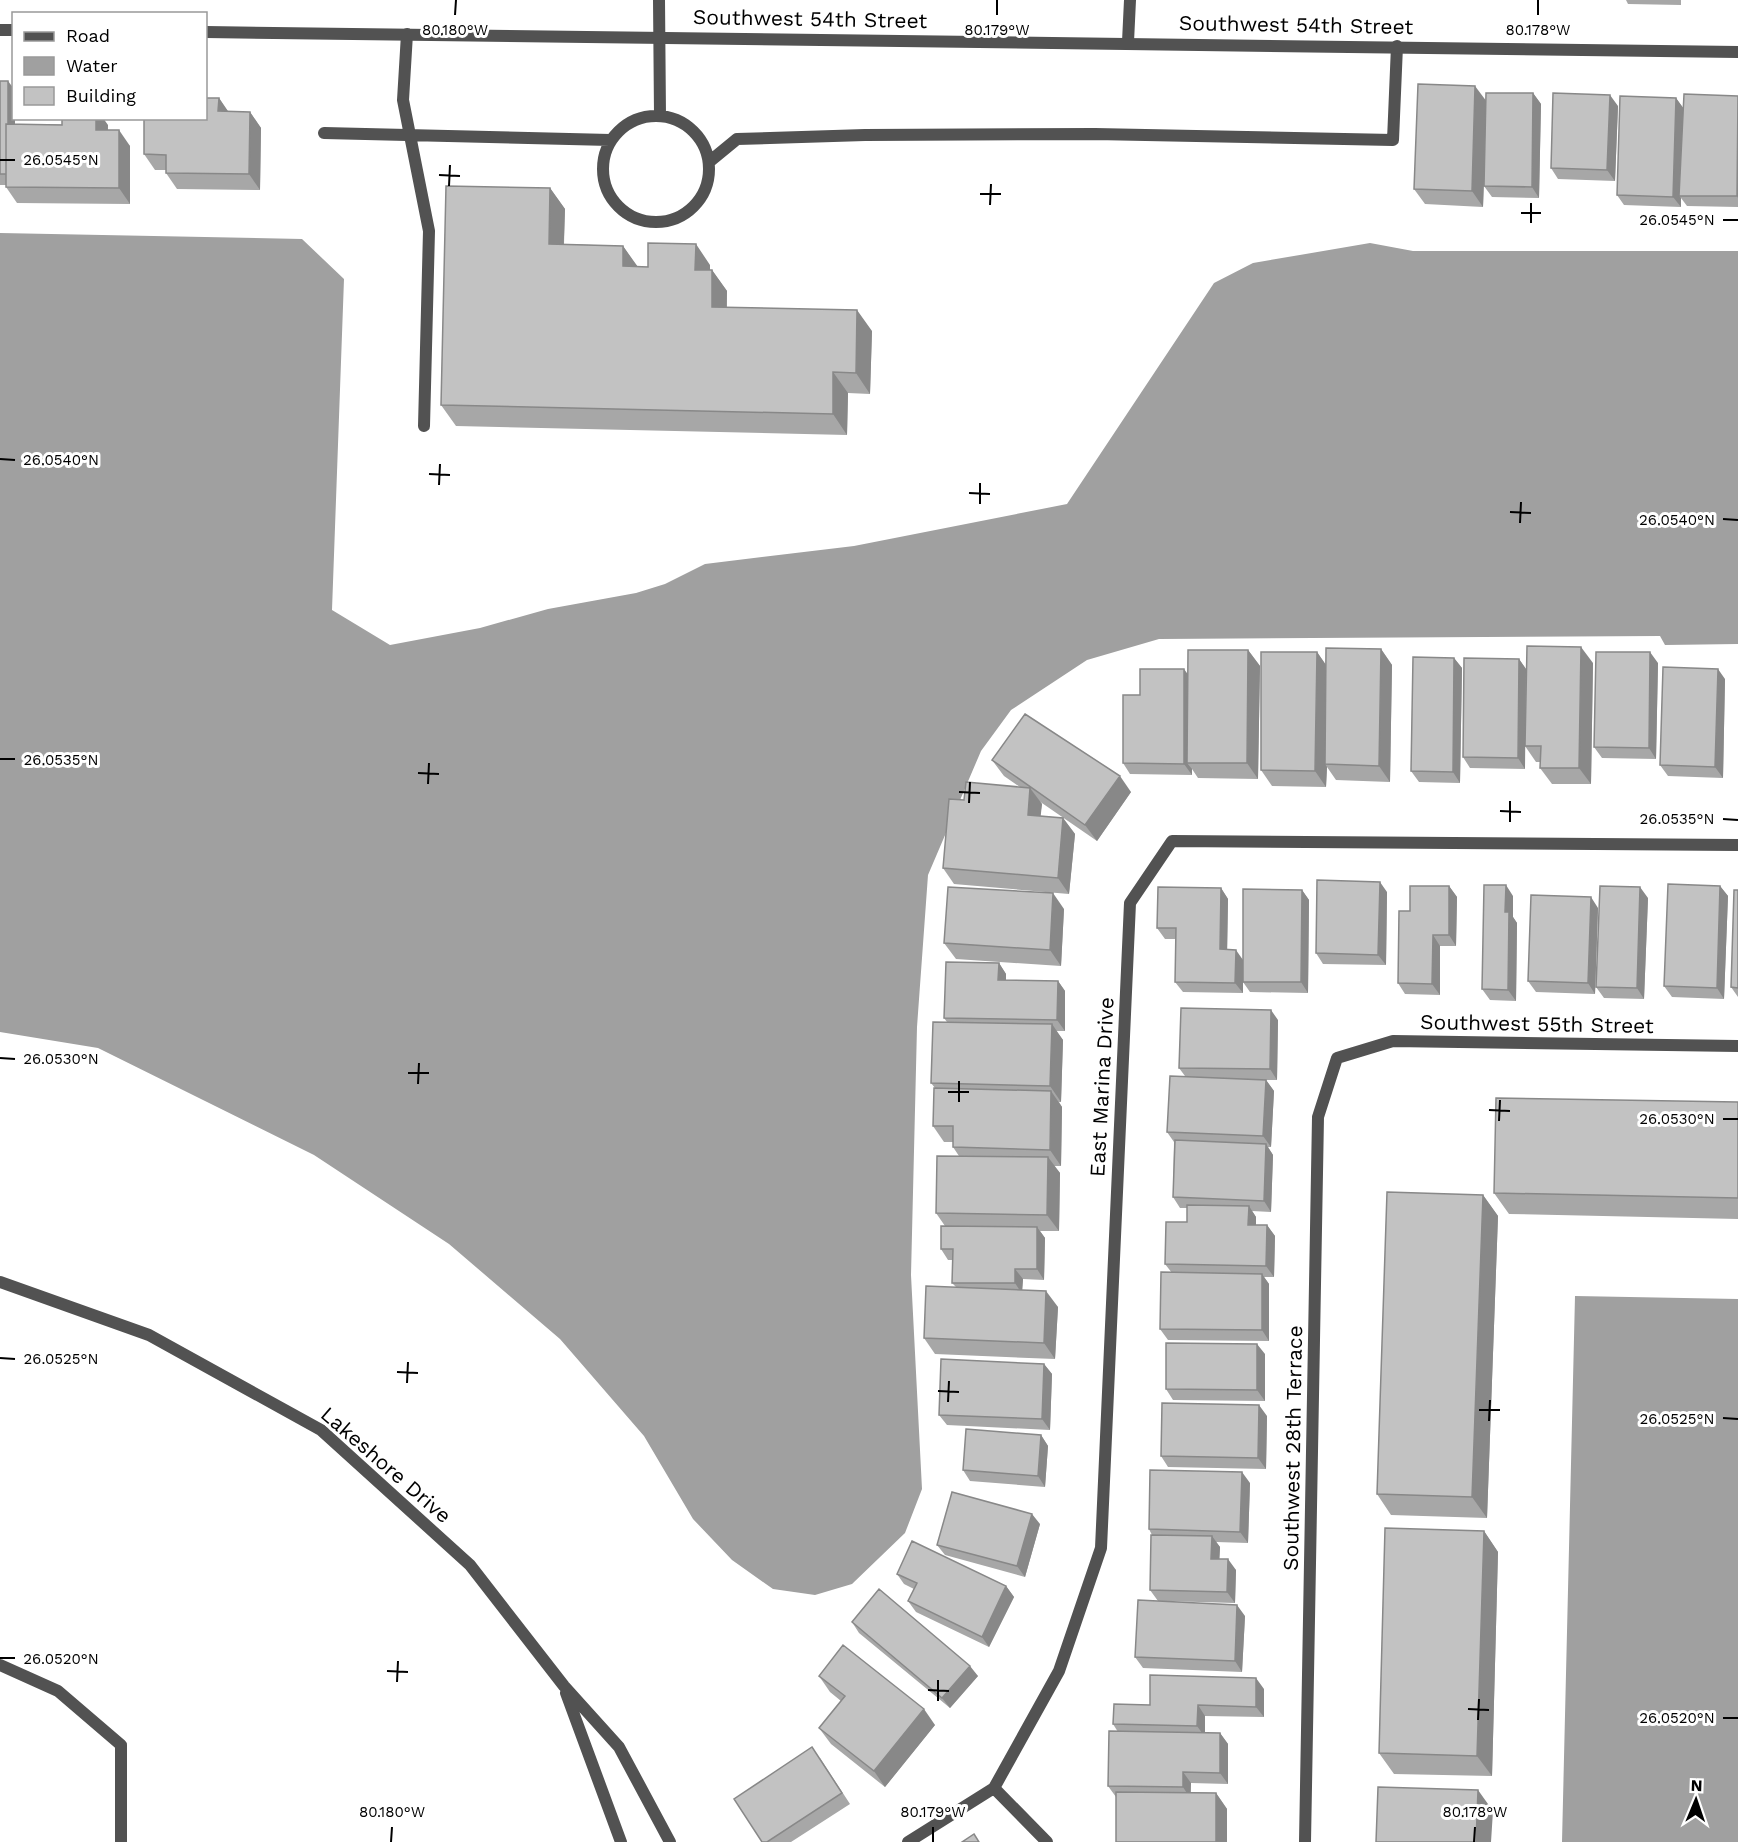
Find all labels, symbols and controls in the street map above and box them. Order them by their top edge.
street label: Southwest 54th Street [693,4,928,33]
street label: Southwest 54th Street [1179,10,1414,39]
legend [12,12,207,120]
text: 80.180°W [422,21,488,39]
text: 80.179°W [964,21,1030,39]
text: 80.178°W [1506,21,1570,39]
text: Road [66,25,110,46]
text: Water [66,55,118,76]
text: Building [66,85,136,106]
text: 26.0545°N [23,151,99,169]
text: 26.0545°N [1639,211,1715,229]
text: 26.0540°N [23,451,99,469]
text: 26.0540°N [1639,511,1715,529]
text: 26.0535°N [24,751,98,769]
text: 26.0535°N [1640,810,1714,828]
street label: East Marina Drive [1084,996,1119,1177]
street label: Southwest 55th Street [1420,1009,1654,1038]
text: 26.0530°N [23,1050,99,1068]
text: 26.0530°N [1639,1110,1715,1128]
street label: Southwest 28th Terrace [1278,1325,1307,1571]
text: 26.0525°N [24,1350,98,1368]
street label: Lakeshore Drive [316,1401,457,1528]
text: 26.0525°N [1640,1410,1714,1428]
text: 26.0520°N [23,1650,99,1668]
text: 26.0520°N [1639,1709,1715,1727]
north arrow [1666,1770,1726,1830]
text: N [1690,1776,1703,1795]
text: 80.180°W [359,1803,425,1821]
text: 80.179°W [900,1803,966,1821]
text: 80.178°W [1443,1803,1507,1821]

